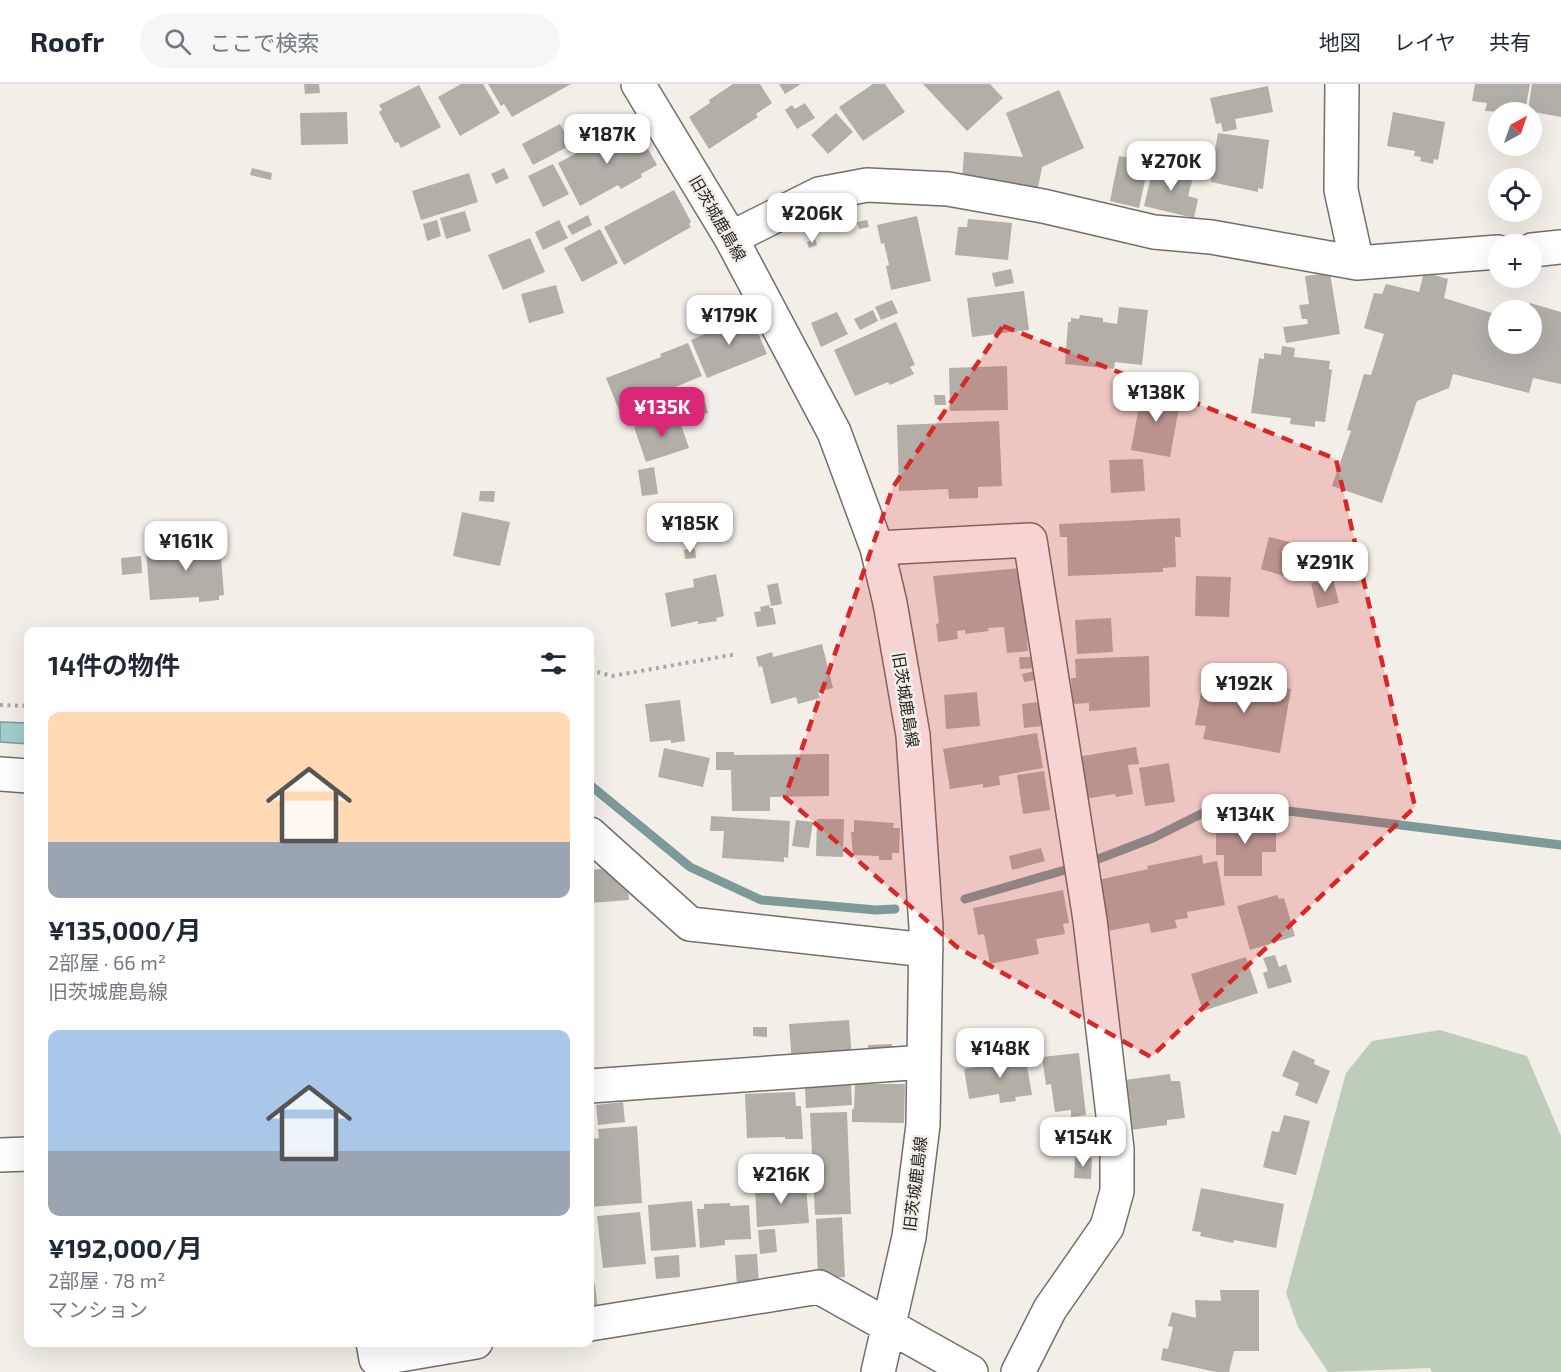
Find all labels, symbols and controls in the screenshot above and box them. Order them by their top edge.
search box [140,14,560,68]
text: Roofr [30,24,104,58]
icon: search [161,25,194,58]
text: ここで検索 [209,29,319,55]
text: 地図 [1319,29,1361,54]
text: レイヤ [1394,29,1456,54]
text: 共有 [1489,29,1531,54]
north arrow [1488,102,1542,156]
map controls [1488,102,1542,354]
pin: ¥187K [565,114,649,165]
text: ¥187K [578,121,636,145]
pin: ¥270K [1129,141,1213,192]
text: ¥270K [1141,148,1201,172]
button: locate [1488,168,1542,222]
street label: 旧茨城鹿島線 [686,171,751,264]
pin: ¥206K [770,193,854,244]
text: ¥206K [781,200,843,224]
button: + [1488,234,1542,288]
pin: ¥179K [687,295,771,346]
button: − [1488,300,1542,354]
text: ¥179K [701,302,757,326]
pin: ¥138K [1114,372,1198,423]
text: ¥138K [1127,379,1185,403]
pin: ¥135K [620,387,704,438]
text: ¥135K [634,394,690,418]
pin: ¥185K [648,503,732,554]
text: ¥185K [661,510,719,534]
pin: ¥161K [144,521,228,572]
text: ¥161K [158,528,214,552]
pin: ¥291K [1283,542,1367,593]
text: ¥291K [1296,549,1354,573]
icon: filters [537,647,570,680]
text: 14件の物件 [48,649,180,680]
street label: 旧茨城鹿島線 [890,651,923,749]
pin: ¥192K [1202,663,1286,714]
text: ¥192K [1215,670,1273,694]
icon: home [255,751,363,859]
pin: ¥134K [1203,794,1287,845]
text: ¥134K [1216,801,1274,825]
text: ¥135,000/月 [48,914,201,945]
text: 2部屋 · 66 m² [48,950,166,974]
text: 旧茨城鹿島線 [48,979,168,1003]
pin: ¥148K [958,1028,1042,1079]
text: ¥148K [970,1035,1030,1059]
icon: home [255,1069,363,1177]
pin: ¥154K [1041,1117,1125,1168]
text: ¥154K [1054,1124,1112,1148]
street label: 旧茨城鹿島線 [899,1135,930,1233]
pin: ¥216K [739,1154,823,1205]
text: ¥216K [752,1161,810,1185]
text: ¥192,000/月 [48,1232,203,1263]
text: 2部屋 · 78 m² [48,1268,166,1292]
text: マンション [48,1297,148,1321]

